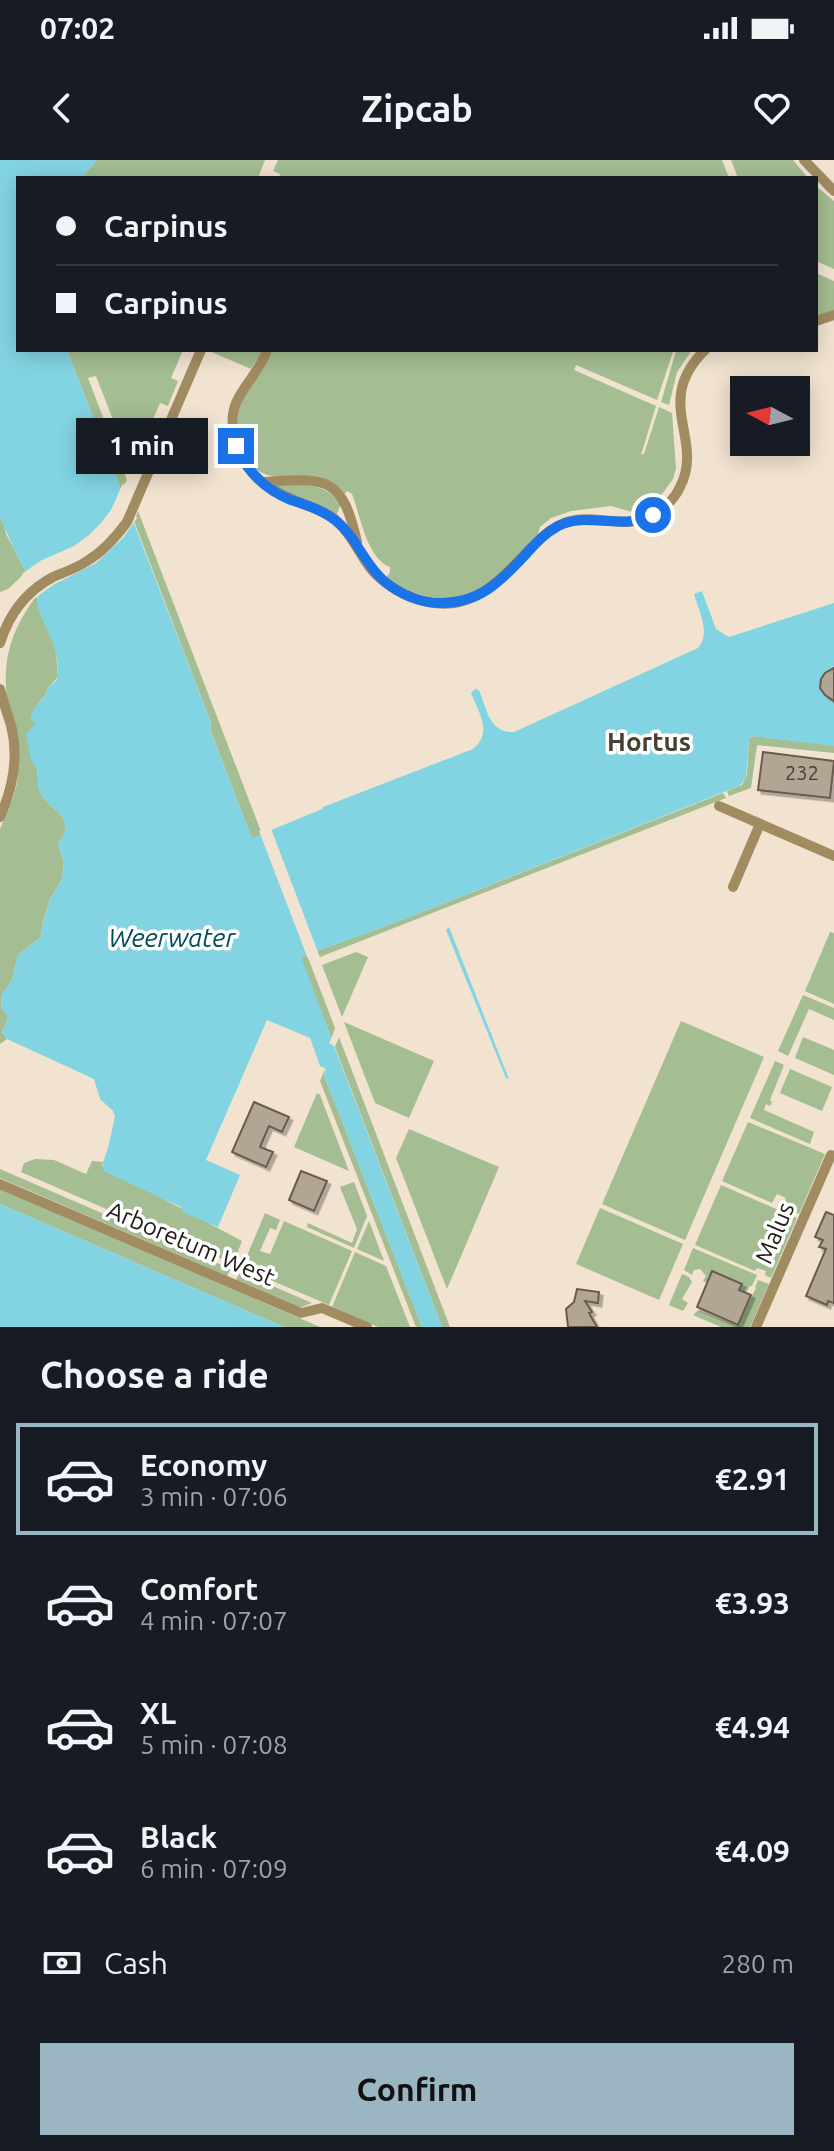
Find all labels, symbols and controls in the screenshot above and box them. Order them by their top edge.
text: 07:02 [40,11,115,45]
icon: back [40,86,84,130]
icon: heart [750,86,794,130]
text: Zipcab [361,88,473,129]
text: Carpinus [104,209,228,243]
text: Carpinus [104,286,228,320]
north arrow [730,376,810,456]
map controls [730,376,810,456]
callout: 1 min [76,418,208,474]
route end [218,428,254,464]
text: 1 min [109,431,175,460]
route start [635,497,671,533]
district label: Hortus [607,727,691,756]
house number: 232 [785,761,819,784]
water label: Weerwater [109,923,236,952]
street label: Arboretum West [103,1196,280,1291]
street label: Malus [750,1198,799,1267]
text: Choose a ride [40,1354,269,1395]
icon: car [44,1443,116,1515]
text: Economy [140,1448,267,1482]
text: €2.91 [715,1462,790,1496]
text: 3 min · 07:06 [140,1482,288,1511]
icon: car [44,1567,116,1639]
text: Comfort [140,1572,258,1606]
text: €3.93 [715,1586,790,1620]
text: 4 min · 07:07 [140,1606,288,1635]
icon: car [44,1691,116,1763]
text: XL [140,1696,176,1730]
text: €4.94 [715,1710,790,1744]
text: 5 min · 07:08 [140,1730,288,1759]
icon: car [44,1815,116,1887]
text: Black [140,1820,217,1854]
text: €4.09 [715,1834,790,1868]
text: 6 min · 07:09 [140,1854,288,1883]
icon: cash [40,1941,84,1985]
text: Cash [104,1946,168,1980]
text: 280 m [722,1949,794,1978]
button: Confirm [40,2043,794,2135]

